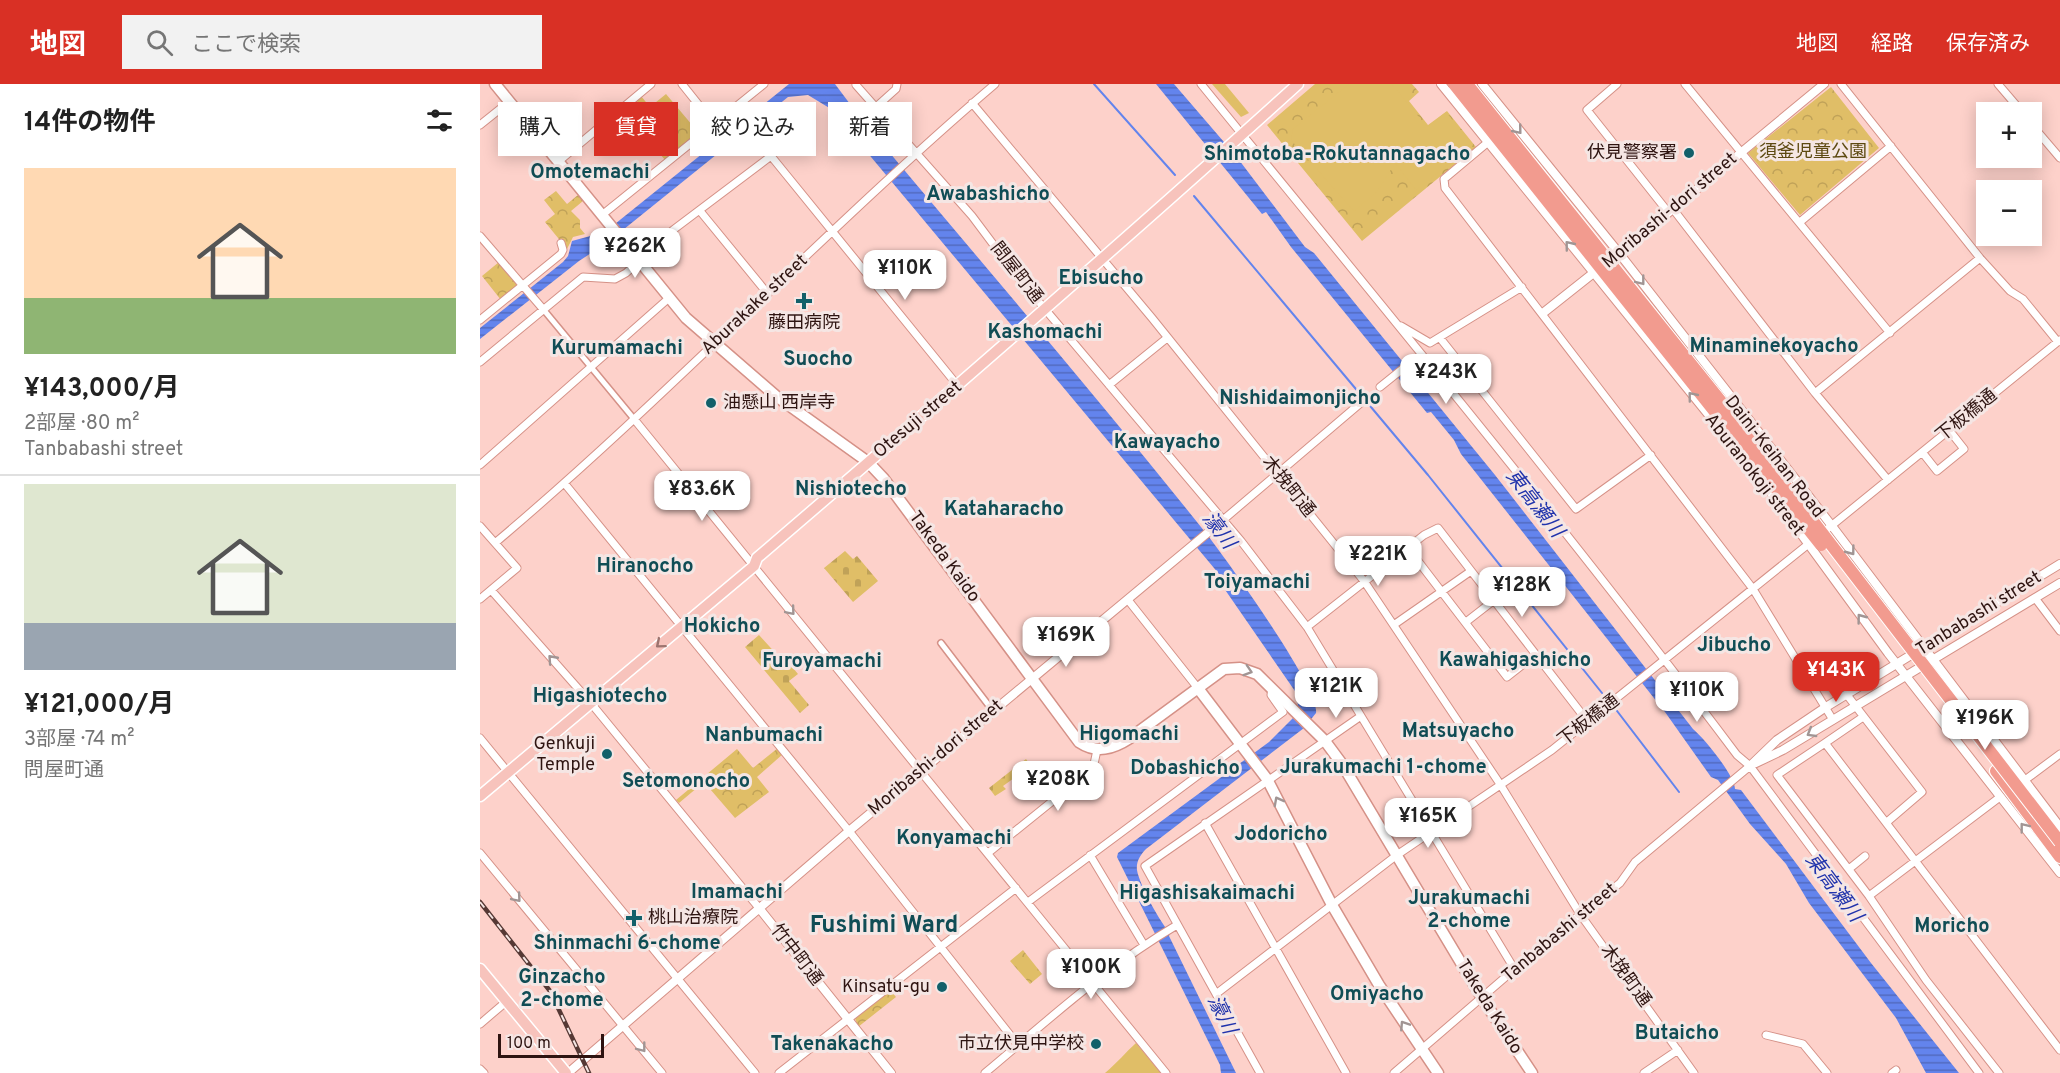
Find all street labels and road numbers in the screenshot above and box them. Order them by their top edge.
street label: Moribashi-dori street [1598,148,1742,274]
street label: 問屋町通 [985,238,1047,308]
street label: Aburakake street [697,250,813,360]
street label: Otesuji street [869,376,967,464]
street label: 下板橋通 [1932,384,2002,448]
street label: Daini-Keihan Road [1719,391,1829,523]
street label: Aburanokoji street [1699,409,1809,541]
street label: 木挽町通 [1256,452,1320,522]
street label: Takeda Kaido [903,507,985,607]
street label: Tanbabashi street [1912,566,2046,662]
street label: 下板橋通 [1554,690,1624,752]
street label: Moribashi-dori street [864,695,1008,821]
street label: Tanbabashi street [1498,878,1622,988]
street label: 竹中町通 [765,920,827,990]
street label: 木挽町通 [1595,940,1655,1012]
street label: Takeda Kaido [1451,955,1527,1059]

